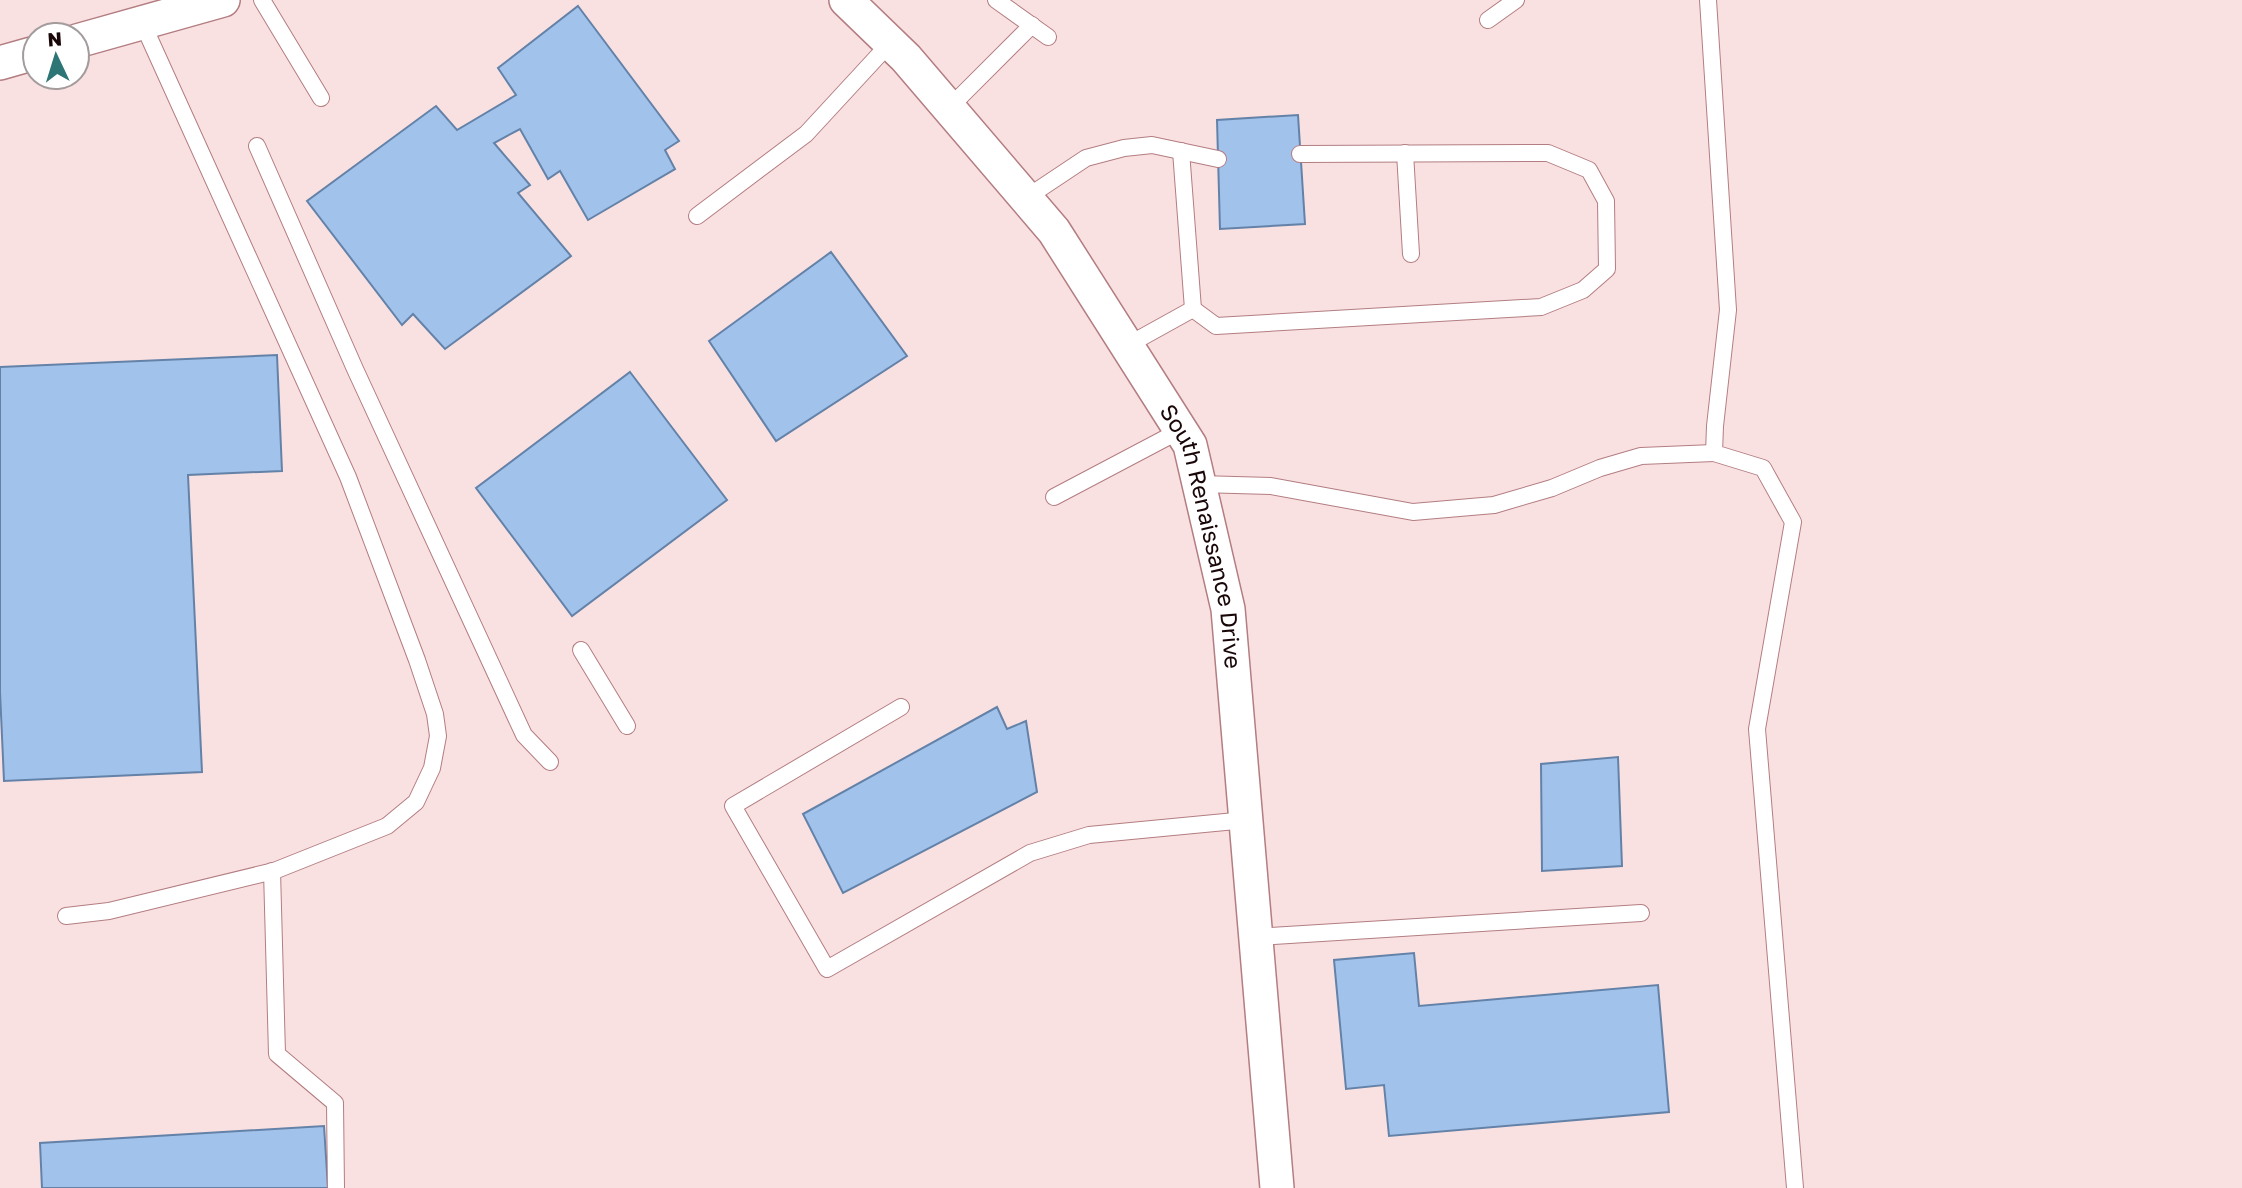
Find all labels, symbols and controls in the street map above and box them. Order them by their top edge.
north arrow [21,21,91,91]
text: N [47,27,63,51]
street label: South Renaissance Drive [1155,398,1248,670]

